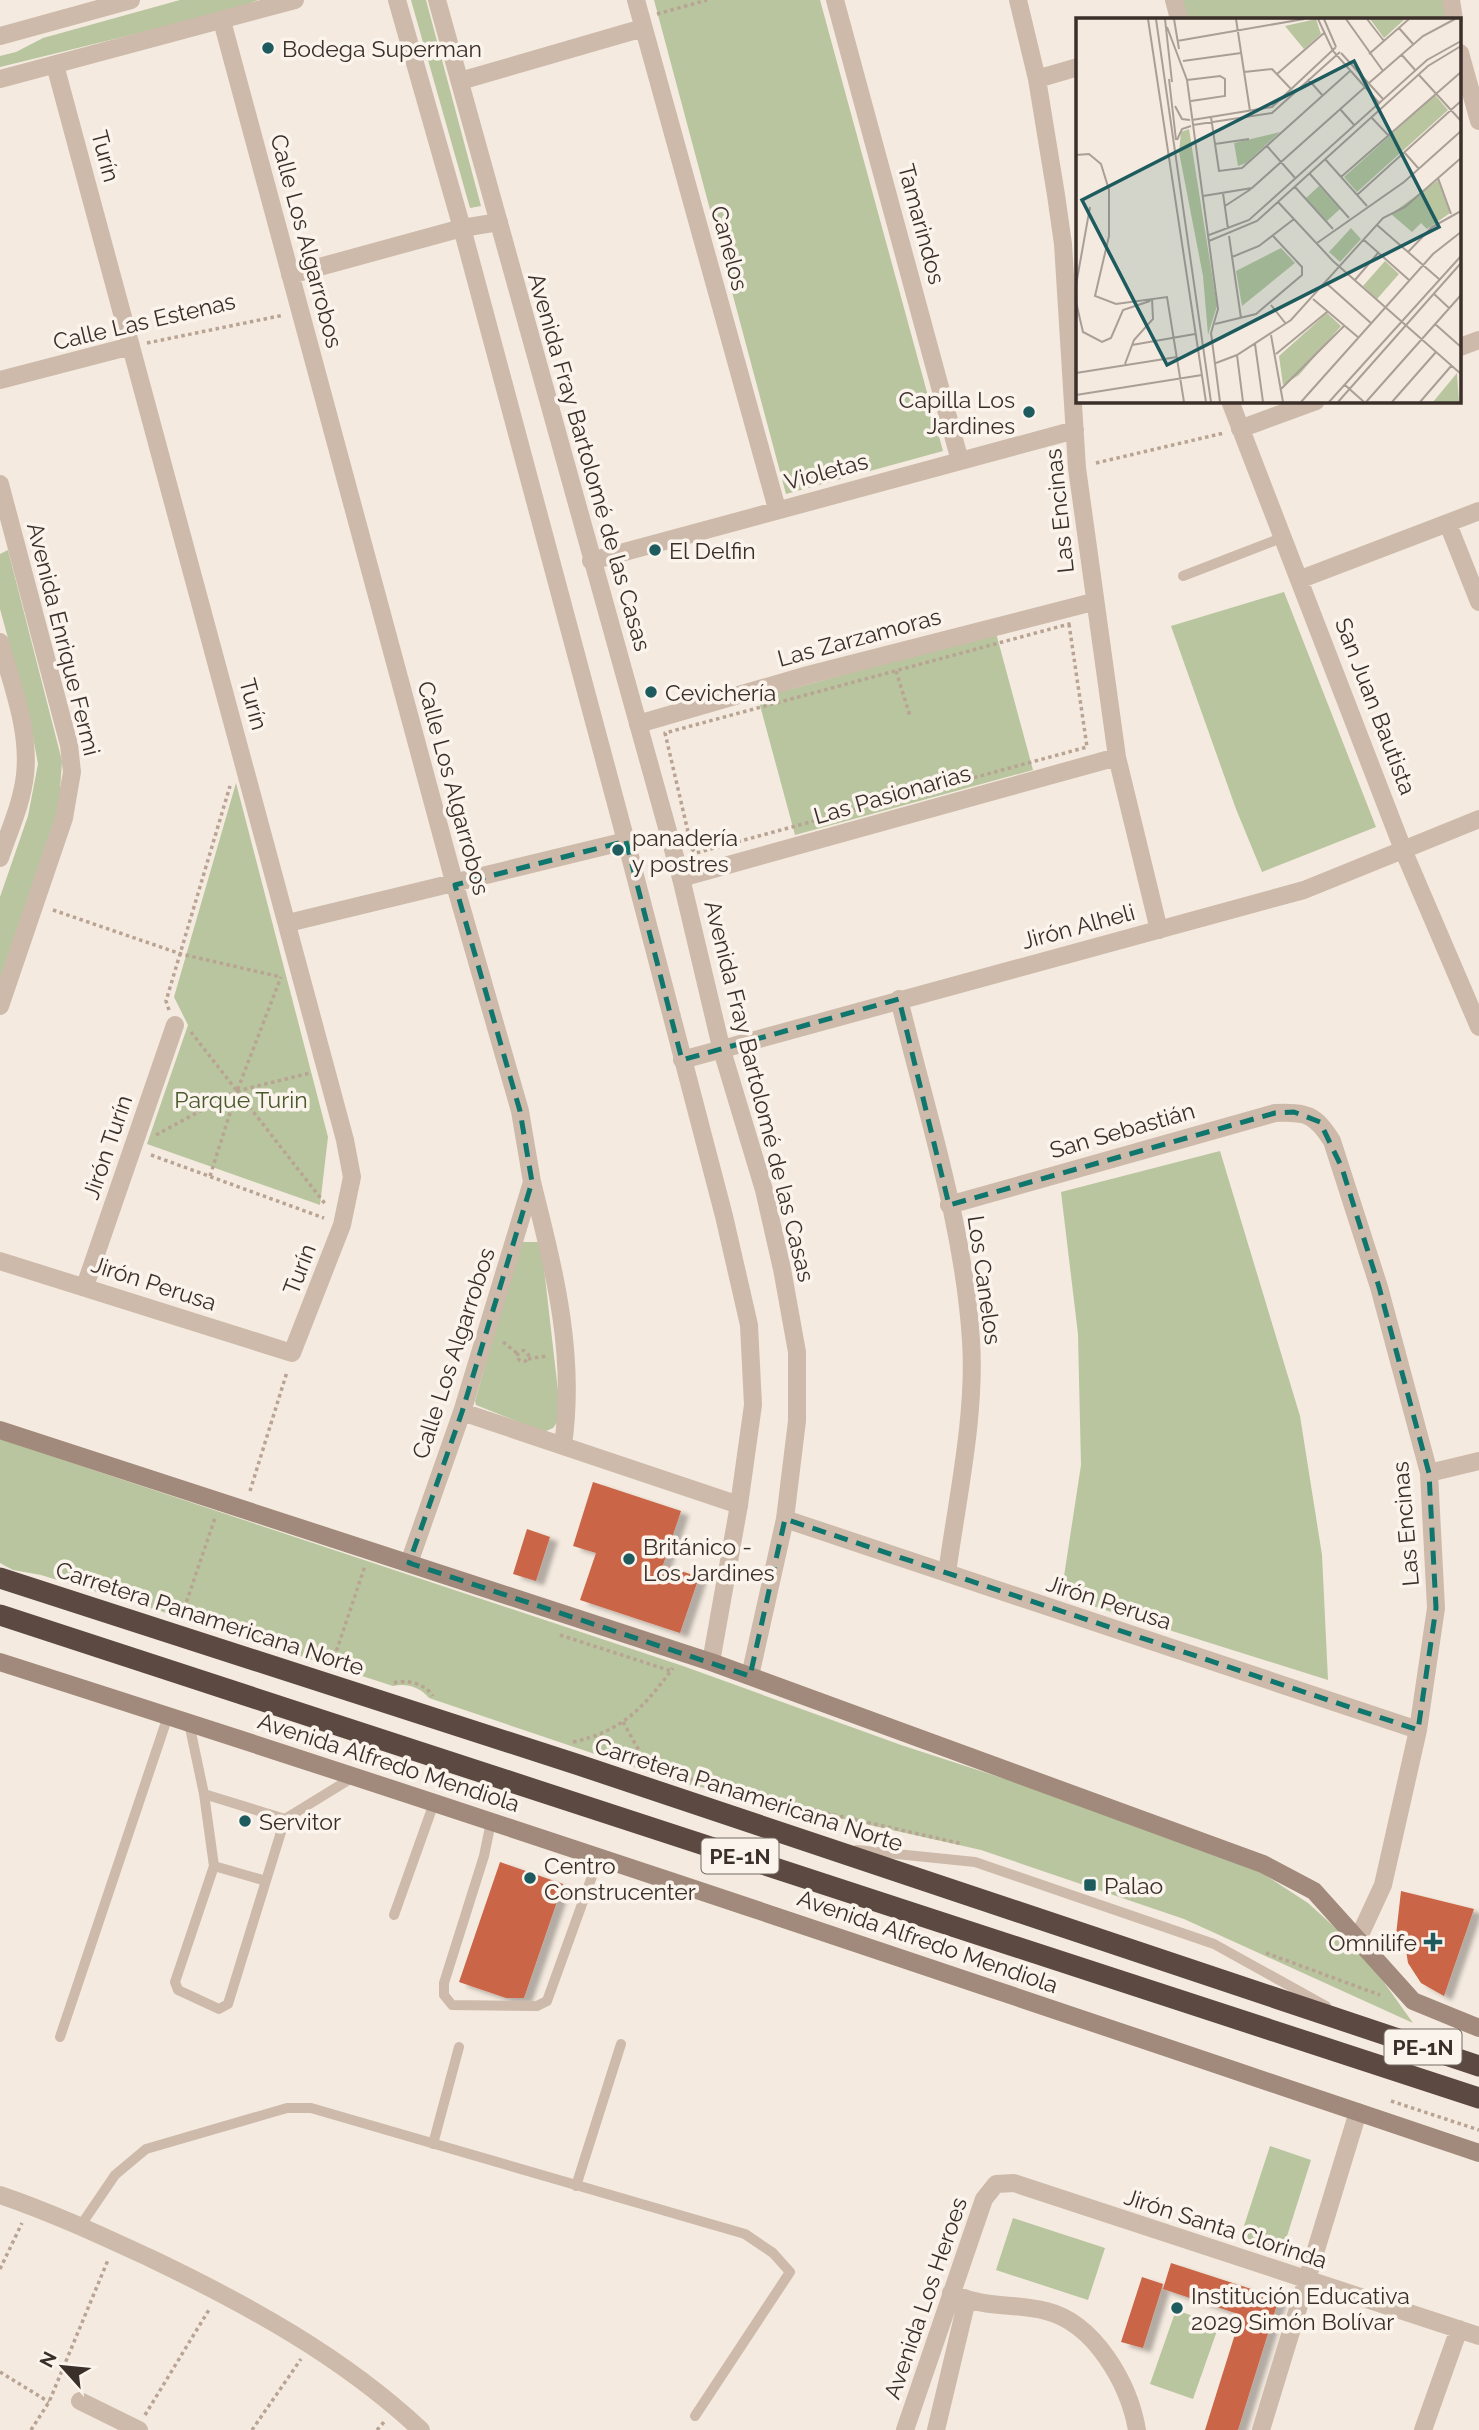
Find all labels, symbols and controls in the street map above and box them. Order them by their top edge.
inset map [1076,18,1462,402]
place label: Bodega Superman [282,35,482,62]
marker: Bodega Superman [260,40,276,56]
street label: Turín [86,127,126,185]
street label: Calle Los Algarrobos [265,131,349,351]
street label: Tamarindos [893,161,951,287]
street label: Canelos [706,203,754,293]
street label: Avenida Fray Bartolomé de las Casas [523,270,657,654]
street label: Calle Las Estenas [50,287,238,355]
place label: Capilla Los Jardines [899,386,1015,439]
marker: Capilla Los Jardines [1021,404,1037,420]
street label: Violetas [781,447,871,495]
street label: Las Encinas [1039,447,1079,575]
street label: Avenida Enrique Fermi [22,520,106,758]
place label: El Delfin [669,537,756,564]
marker: El Delfin [647,542,663,558]
street label: Las Zarzamoras [774,602,944,672]
street label: San Juan Bautista [1330,614,1422,798]
street label: Turín [234,675,274,733]
street label: Calle Los Algarrobos [412,678,496,898]
place label: Cevichería [665,679,776,706]
marker: Cevichería [643,684,659,700]
street label: Las Pasionarias [810,759,974,829]
place label: panadería y postres [632,824,738,877]
marker: panadería y postres [610,842,626,858]
street label: Avenida Fray Bartolomé de las Casas [699,898,821,1284]
street label: Jirón Alheli [1018,898,1138,954]
park label: Parque Turin [174,1086,308,1113]
street label: Jirón Turín [77,1091,137,1203]
street label: San Sebastián [1046,1096,1198,1164]
street label: Los Canelos [963,1214,1007,1346]
street label: Turín [277,1240,321,1298]
street label: Calle Los Algarrobos [406,1244,500,1462]
street label: Jirón Perusa [88,1250,220,1316]
street label: Las Encinas [1386,1461,1424,1587]
place label: Británico - Los Jardines [643,1533,775,1586]
marker: Británico - Los Jardines [621,1551,637,1567]
street label: Carretera Panamericana Norte [52,1555,368,1681]
street label: Jirón Perusa [1043,1569,1175,1635]
street label: Avenida Alfredo Mendiola [255,1707,523,1817]
street label: Carretera Panamericana Norte [591,1731,907,1857]
place label: Servitor [259,1808,341,1835]
marker: Servitor [237,1813,253,1829]
road number: PE-1N [702,1839,778,1874]
place label: Centro Construcenter [544,1852,696,1905]
marker: Centro Construcenter [522,1870,538,1886]
place label: Palao [1104,1872,1163,1899]
marker: Palao [1082,1877,1098,1893]
street label: Avenida Alfredo Mendiola [794,1884,1062,1998]
place label: Omnilife [1328,1929,1417,1956]
marker: Omnilife [1423,1932,1443,1952]
road number: PE-1N [1384,2030,1462,2064]
street label: Jirón Santa Clorinda [1121,2182,1331,2274]
street label: Avenida Los Heroes [878,2194,972,2402]
place label: Institución Educativa 2029 Simón Bolívar [1191,2282,1410,2335]
marker: Institución Educativa 2029 Simón Bolívar [1169,2300,1185,2316]
north arrow [28,2332,98,2402]
text: N [35,2348,61,2371]

